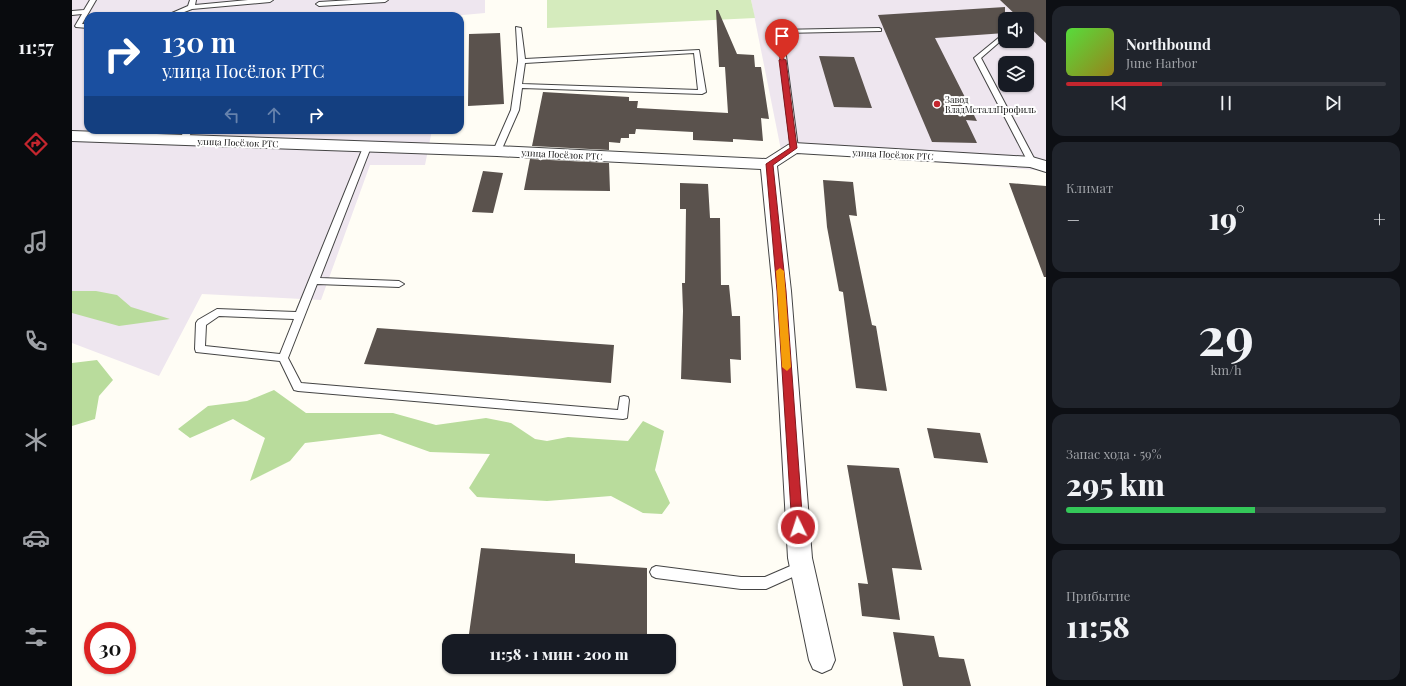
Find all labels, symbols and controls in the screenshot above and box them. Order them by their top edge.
map controls [998,12,1034,92]
button: sound [998,12,1034,48]
pin [765,19,799,60]
text: 130 m [162,23,236,60]
icon: arrive [771,25,793,47]
icon: right [96,28,148,80]
text: Northbound [1126,34,1211,54]
text: 11:57 [18,35,54,59]
text: June Harbor [1126,54,1197,71]
button: layers [998,56,1034,92]
text: улица Посёлок РТС [162,59,325,83]
icon: previous [1108,92,1130,114]
icon: pause [1215,92,1237,114]
icon: next [1322,92,1344,114]
place label: Завод ВладМеталлПрофиль [945,93,1036,115]
marker: Завод ВладМеталлПрофиль [932,99,942,109]
icon: left [221,104,243,126]
icon: ahead [263,104,285,126]
icon: right [305,104,327,126]
icon: directions [22,130,50,158]
street label: улица Посёлок РТС [196,135,279,149]
street label: улица Посёлок РТС [520,146,603,162]
street label: улица Посёлок РТС [851,146,934,162]
text: Климат [1066,179,1113,196]
text: 19° [1208,198,1245,238]
text: − [1066,204,1080,234]
text: + [1373,204,1386,234]
icon: music [22,228,50,256]
text: 29 [1198,300,1254,369]
icon: phone [22,327,50,355]
text: km/h [1210,361,1242,378]
icon: climate [22,426,50,454]
text: Запас хода · 59% [1066,445,1161,462]
text: 295 km [1066,464,1165,504]
position arrow [777,506,819,548]
icon: car [22,524,50,552]
text: Прибытие [1066,587,1130,604]
text: 11:58 [1066,606,1130,646]
speed limit sign: 30 [84,622,136,674]
icon: filters [22,623,50,651]
text: 11:58 · 1 мин · 200 m [490,644,629,664]

